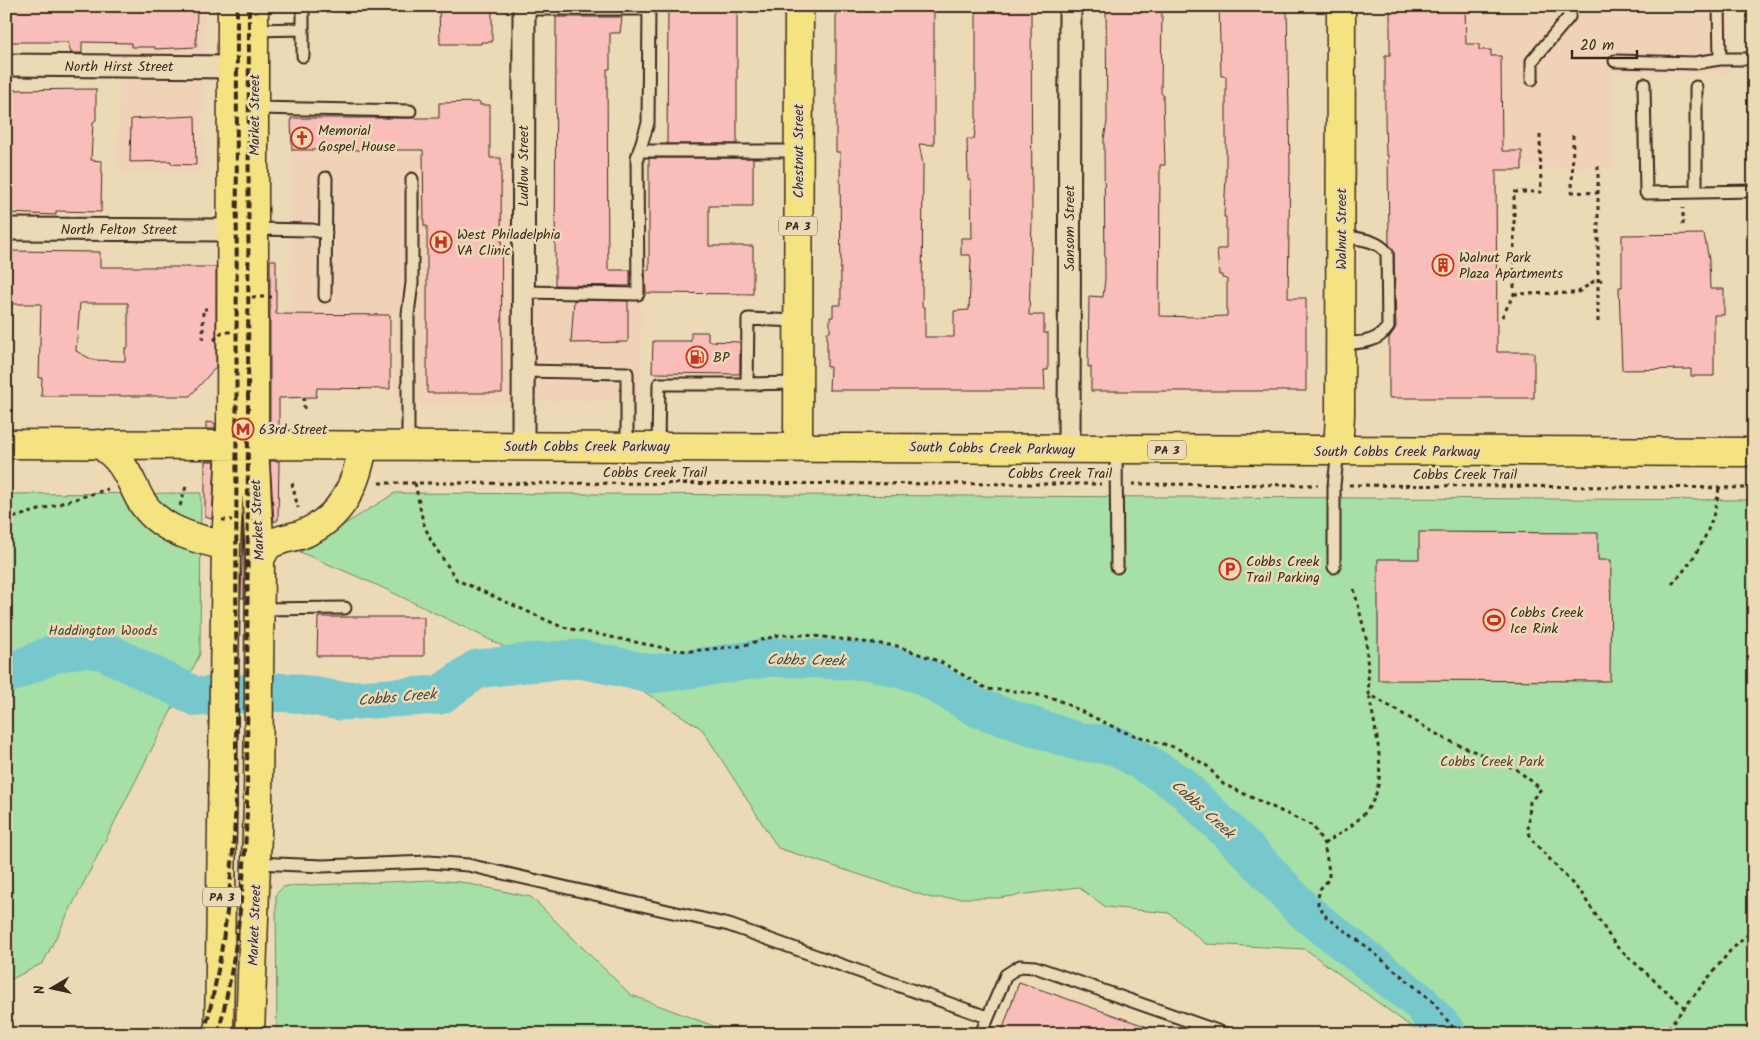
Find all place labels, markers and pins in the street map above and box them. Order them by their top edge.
place label: Memorial Gospel House [318,120,396,158]
church icon: Memorial Gospel House [290,126,314,150]
place label: West Philadelphia VA Clinic [457,224,561,262]
hospital icon: West Philadelphia VA Clinic [429,230,453,254]
place label: Walnut Park Plaza Apartments [1459,247,1563,285]
building icon: Walnut Park Plaza Apartments [1431,253,1455,277]
fuel station icon: BP [685,345,709,369]
place label: BP [713,347,730,369]
metro station icon: 63rd Street [231,417,255,441]
place label: 63rd Street [259,419,328,441]
place label: Cobbs Creek Trail Parking [1246,551,1320,589]
parking icon: Cobbs Creek Trail Parking [1218,557,1242,581]
place label: Cobbs Creek Ice Rink [1510,602,1584,640]
sports icon: Cobbs Creek Ice Rink [1482,608,1506,632]

